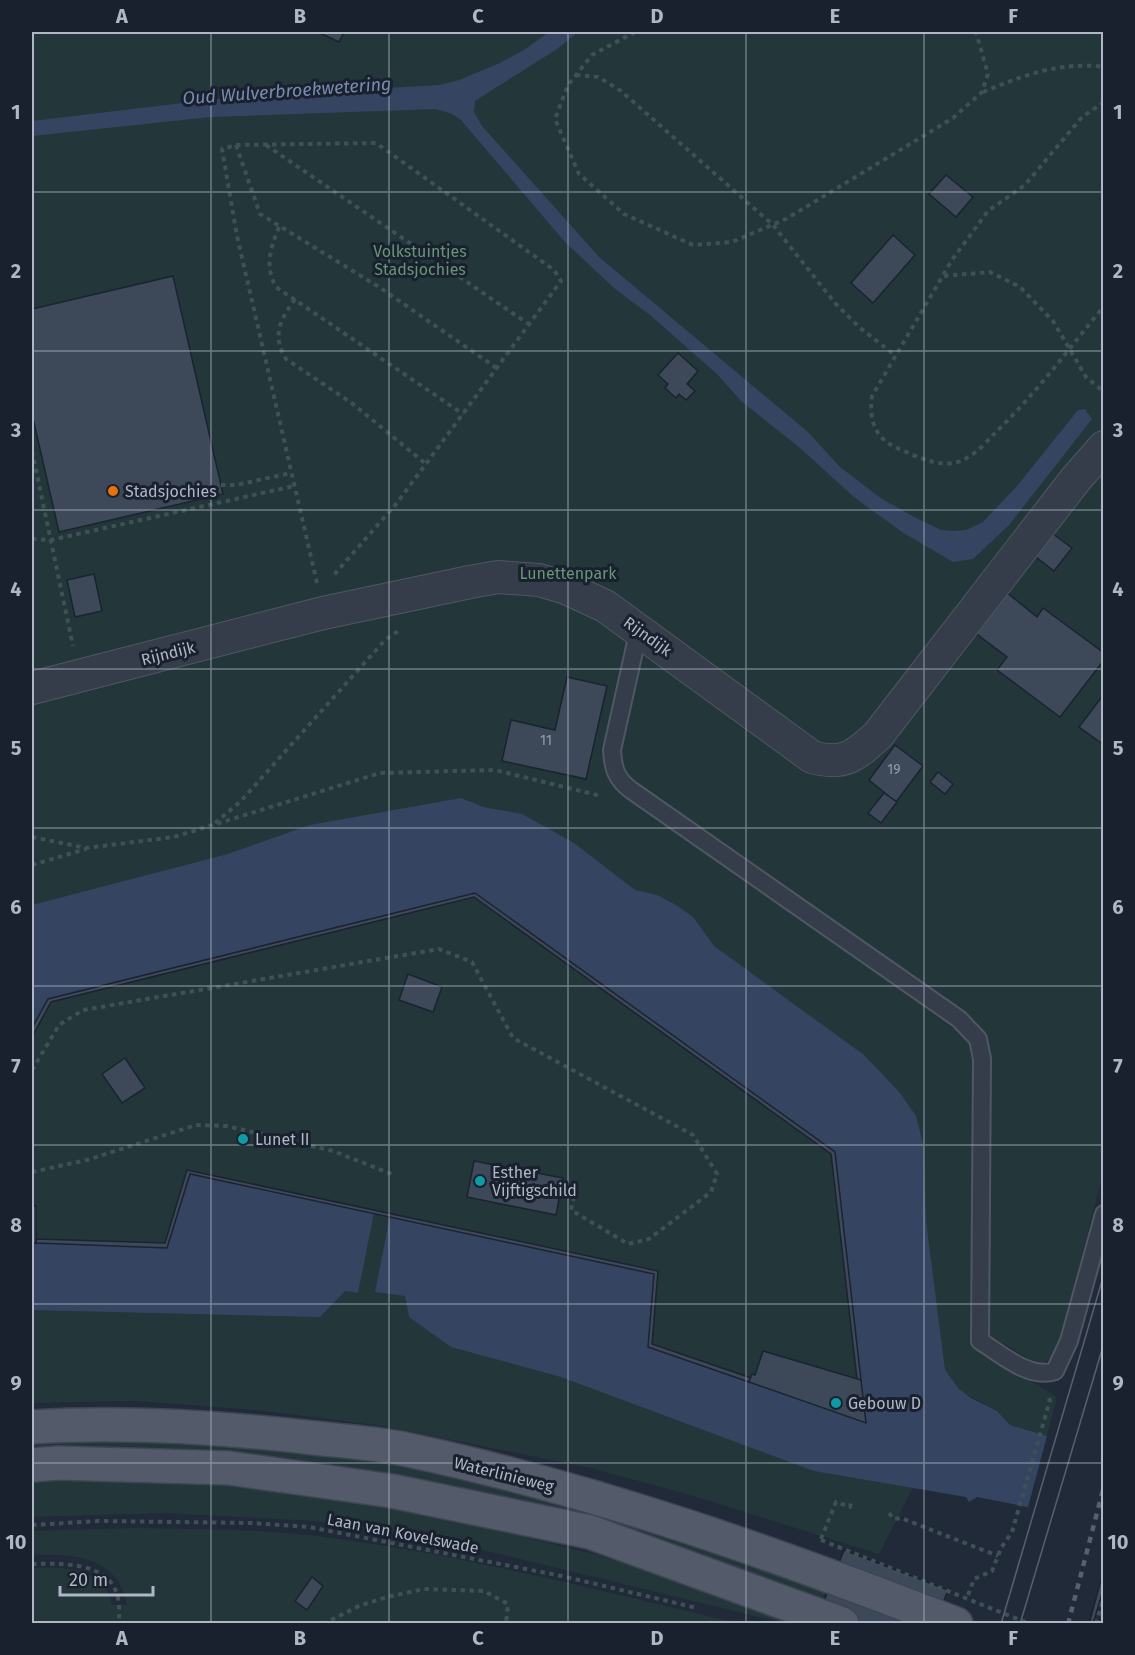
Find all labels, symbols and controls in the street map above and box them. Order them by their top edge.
text: A [115,4,129,28]
text: B [294,4,306,28]
text: C [472,4,484,28]
text: D [650,4,664,28]
text: E [830,4,840,28]
text: F [1008,4,1018,28]
water label: Oud Wulverbroekwetering [182,73,392,109]
text: 1 [11,100,21,124]
text: 1 [1113,100,1123,124]
park label: Volkstuintjes Stadsjochies [373,242,467,279]
text: 2 [11,259,21,283]
text: 2 [1113,259,1123,283]
text: 3 [10,418,21,442]
text: 3 [1112,418,1123,442]
place label: Stadsjochies [125,482,217,501]
marker: Stadsjochies [106,484,120,498]
park label: Lunettenpark [520,564,617,583]
text: 4 [10,577,22,601]
text: 4 [1112,577,1124,601]
street label: Rijndijk [620,613,676,661]
street label: Rijndijk [139,637,198,669]
house number: 11 [540,732,552,749]
text: 5 [11,736,22,760]
text: 5 [1113,736,1124,760]
house number: 19 [887,761,901,778]
text: 6 [10,895,22,919]
text: 6 [1112,895,1124,919]
text: 7 [11,1054,21,1078]
text: 7 [1113,1054,1123,1078]
place label: Lunet II [255,1130,310,1149]
marker: Lunet II [236,1132,250,1146]
place label: Esther Vijftigschild [492,1163,577,1200]
marker: Esther Vijftigschild [473,1174,487,1188]
text: 8 [10,1213,22,1237]
text: 8 [1112,1213,1124,1237]
text: 9 [10,1371,22,1395]
text: 9 [1112,1371,1124,1395]
place label: Gebouw D [848,1394,921,1413]
marker: Gebouw D [829,1396,843,1410]
street label: Waterlinieweg [452,1453,556,1496]
street label: Laan van Kovelswade [325,1509,480,1558]
text: 10 [6,1530,26,1554]
text: 10 [1108,1530,1128,1554]
scale bar [60,1559,153,1597]
text: 20 m [69,1569,108,1591]
text: A [115,1626,129,1650]
text: B [294,1626,306,1650]
text: C [472,1626,484,1650]
text: D [650,1626,664,1650]
text: E [830,1626,840,1650]
text: F [1008,1626,1018,1650]

